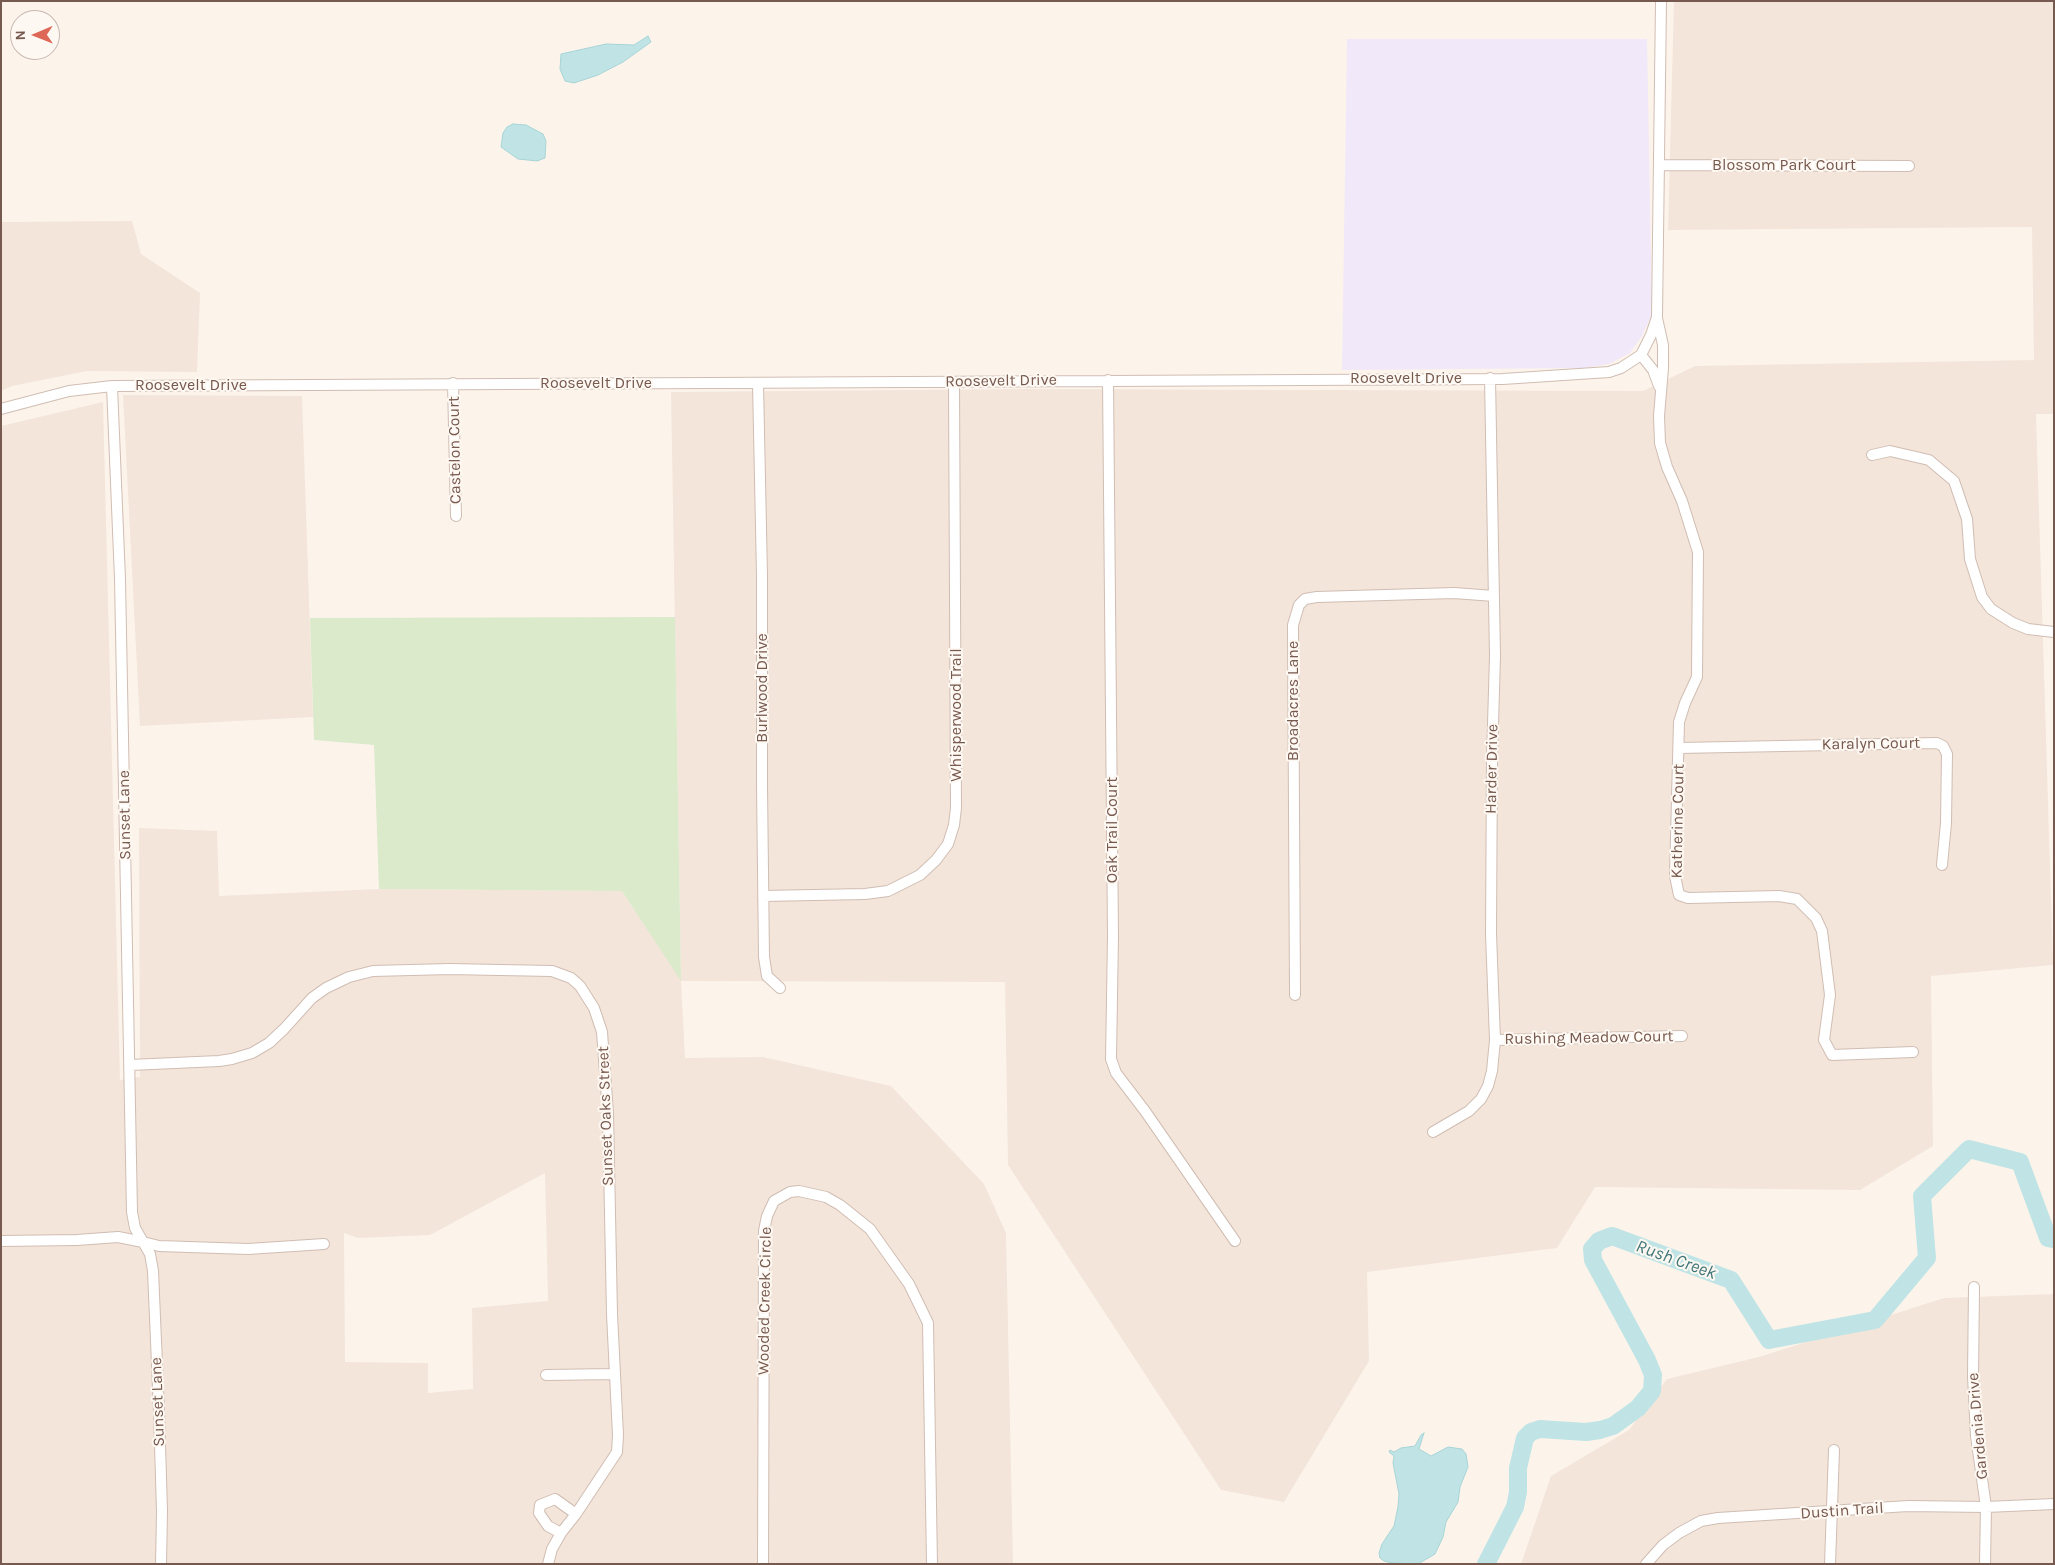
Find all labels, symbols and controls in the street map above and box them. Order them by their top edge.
north arrow [10,10,60,60]
text: N [12,30,29,40]
street label: Blossom Park Court [1712,155,1856,175]
street label: Roosevelt Drive [1350,368,1462,388]
street label: Roosevelt Drive [945,370,1057,392]
street label: Roosevelt Drive [540,373,652,393]
street label: Roosevelt Drive [135,375,247,395]
street label: Castelon Court [444,396,466,504]
street label: Burlwood Drive [752,633,772,743]
street label: Broadacres Lane [1283,641,1303,761]
street label: Whisperwood Trail [946,648,966,782]
street label: Harder Drive [1482,724,1502,814]
street label: Karalyn Court [1822,734,1920,754]
street label: Katherine Court [1667,764,1689,878]
street label: Sunset Lane [115,770,135,860]
street label: Oak Trail Court [1102,777,1122,883]
street label: Rushing Meadow Court [1504,1027,1674,1049]
street label: Sunset Oaks Street [594,1046,618,1186]
street label: Wooded Creek Circle [754,1227,776,1375]
water label: Rush Creek [1633,1236,1719,1284]
street label: Sunset Lane [147,1357,169,1447]
street label: Gardenia Drive [1964,1372,1992,1480]
street label: Dustin Trail [1800,1499,1884,1523]

